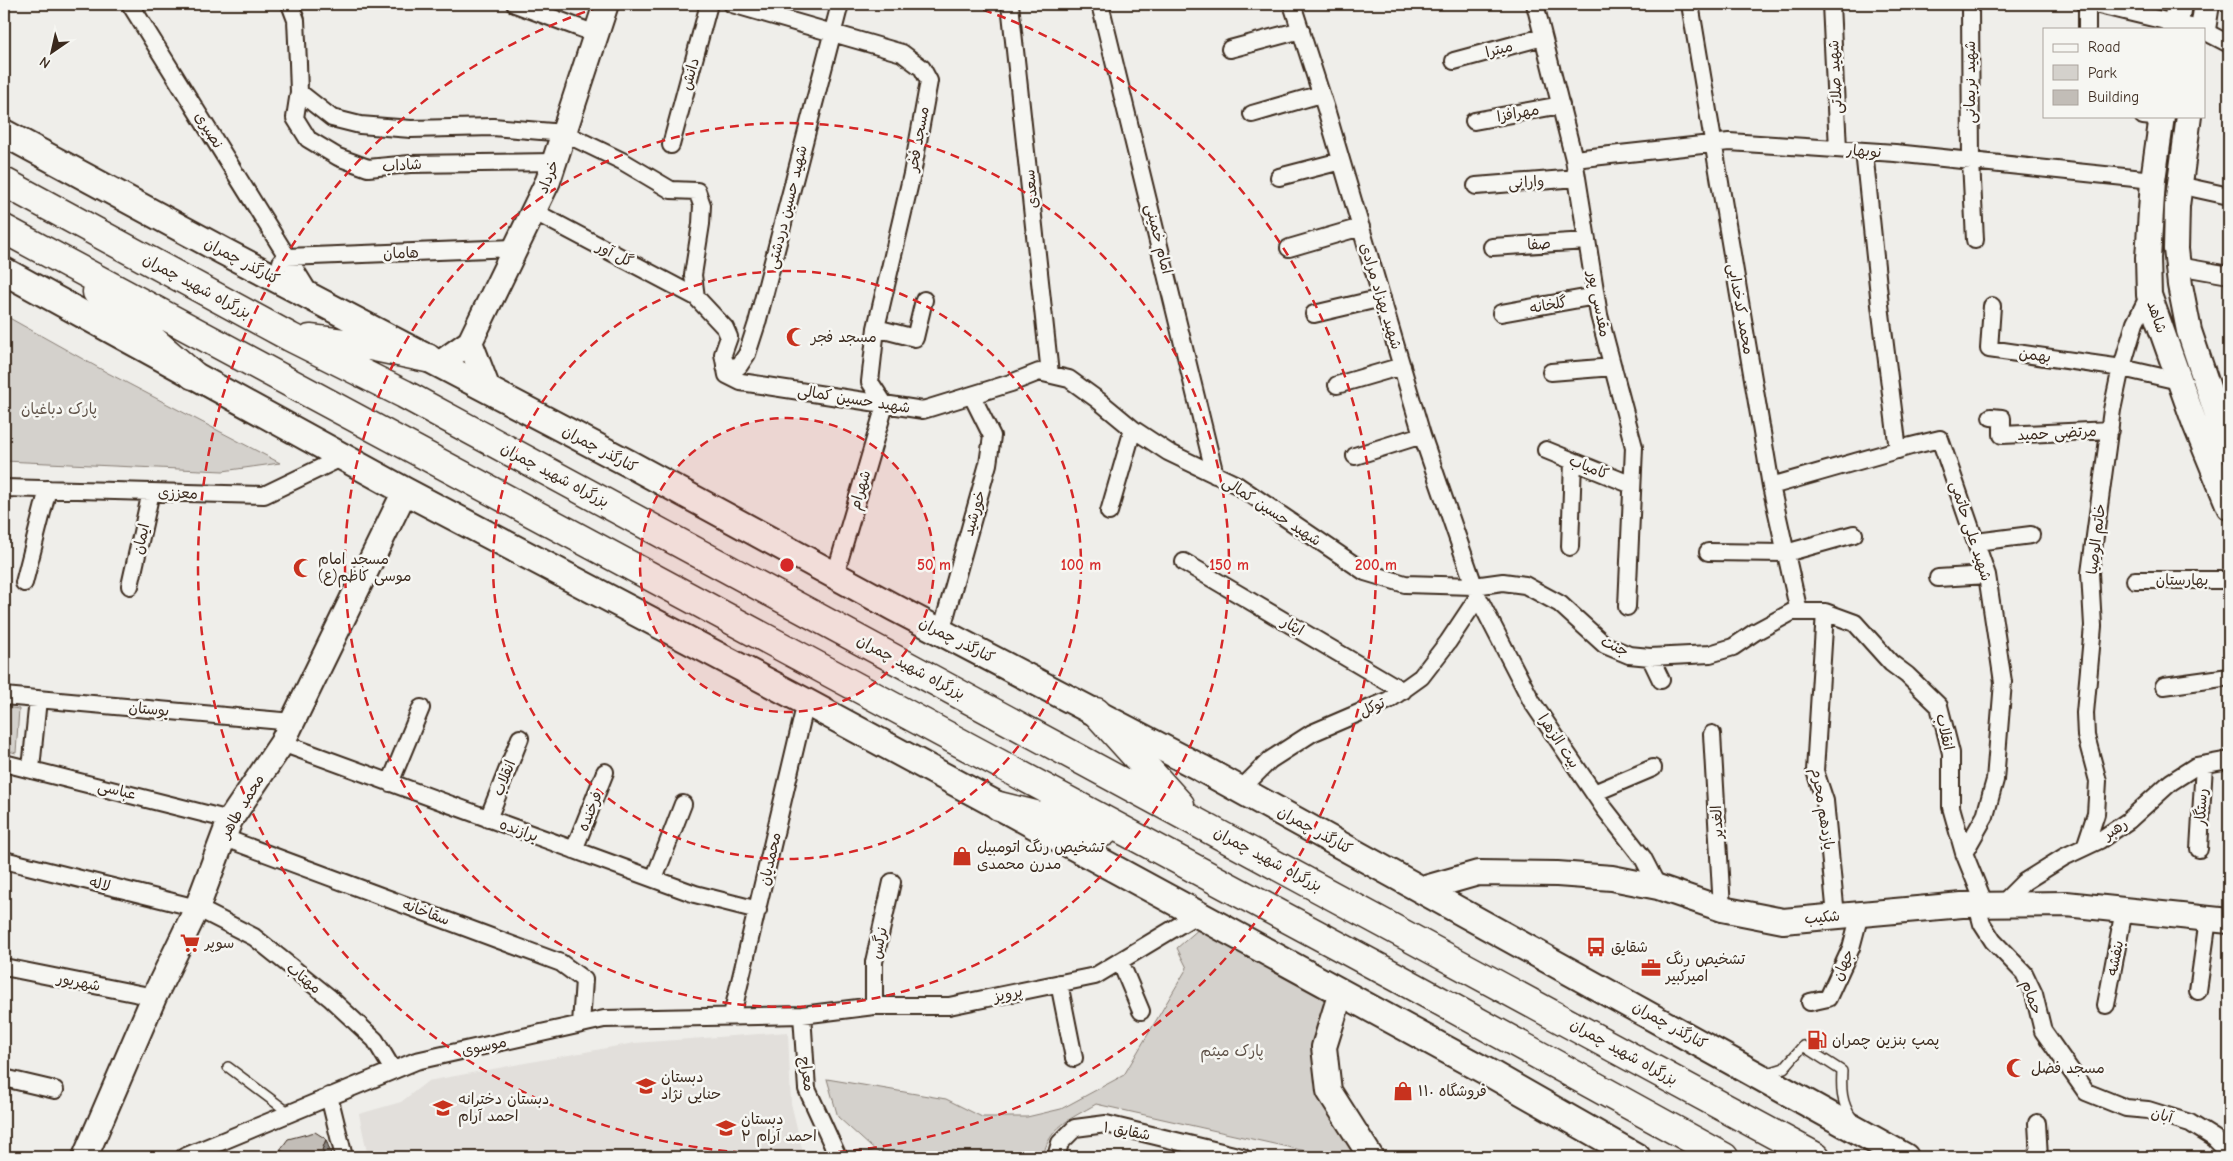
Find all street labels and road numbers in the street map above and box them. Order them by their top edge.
street label: میترا [1483,37,1515,61]
street label: شهید صلاتی [1824,39,1847,115]
street label: شهید نریمانی [1961,41,1980,123]
street label: دانش [677,56,703,92]
street label: مهرافزا [1495,100,1541,126]
street label: مسجد فخر [903,105,933,175]
street label: نصیری [191,108,227,152]
street label: نوبهار [1845,141,1882,161]
street label: شهید حسین دردشتی [763,143,812,271]
street label: شاداب [382,155,422,175]
street label: خرداد [533,158,563,196]
street label: سعدی [1020,169,1042,209]
street label: وارانی [1507,171,1545,194]
street label: امام خمینی [1140,202,1176,276]
street label: کنارگذر چمران [201,234,283,289]
street label: صفا [1527,234,1551,254]
street label: گل آور [593,237,636,271]
street label: شهید بهزاد مرادی [1356,241,1406,351]
street label: هامان [383,243,419,263]
street label: بزرگراه شهید چمران [139,250,254,323]
street label: محمد کدخدایی [1723,262,1758,356]
street label: مقدسی پور [1583,268,1614,339]
street label: گلخانه [1528,293,1568,317]
street label: شاهد [2143,298,2171,336]
street label: بهمن [2018,344,2052,366]
street label: شهید حسین کمالی [796,381,912,418]
street label: کنارگذر چمران [559,422,641,477]
street label: مرتضی حمید [2017,422,2097,445]
street label: بزرگراه شهید چمران [497,439,612,512]
street label: کامیاب [1567,451,1611,483]
street label: شهرام [845,468,877,513]
street label: شهید حسین کمالی [1219,472,1325,550]
street label: شهید علی حاتمی [1945,479,1996,584]
street label: معززی [158,483,198,503]
street label: خورشید [959,488,989,538]
street label: خاتم الوصیا [2083,503,2112,576]
street label: ایمان [129,522,153,556]
street label: بهارستان [2156,571,2208,589]
street label: ایثار [1278,612,1307,639]
street label: کنارگذر چمران [916,613,998,668]
street label: بزرگراه شهید چمران [853,631,968,704]
street label: جنت [1598,632,1632,660]
street label: توکل [1356,693,1388,721]
street label: بوستان [128,698,170,720]
street label: بیت الزهرا [1534,710,1584,772]
street label: انقلاب [1932,712,1958,752]
street label: انقلاب [489,757,519,799]
street label: یازدهم محرم [1805,767,1838,852]
street label: محمد طاهر [215,771,268,843]
street label: عباسی [96,777,138,804]
street label: فرخنده [574,788,606,834]
street label: رستگار [2191,788,2211,827]
street label: کنارگذر چمران [1274,802,1355,859]
street label: الغدیر [1707,805,1727,841]
street label: رهبر [2098,814,2131,845]
street label: برازنده [497,815,541,845]
street label: بزرگراه شهید چمران [1210,823,1325,896]
street label: محمدیان [755,831,785,887]
street label: لاله [88,873,112,895]
street label: سقاخانه [400,895,452,929]
street label: شکیب [1803,906,1841,928]
street label: نرگس [867,925,891,961]
street label: بنفشه [2103,939,2127,977]
street label: جهان [1828,946,1858,984]
street label: مهتاب [283,959,325,997]
street label: شهریور [55,969,102,995]
street label: حمام [2016,978,2046,1017]
street label: پرویز [990,982,1024,1007]
street label: کنارگذر چمران [1629,997,1710,1054]
street label: بزرگراه شهید چمران [1567,1015,1681,1090]
street label: موسوی [460,1032,508,1060]
street label: معراج [795,1055,818,1093]
street label: آبان [2149,1103,2176,1127]
street label: شقایق ۱ [1102,1118,1152,1144]

